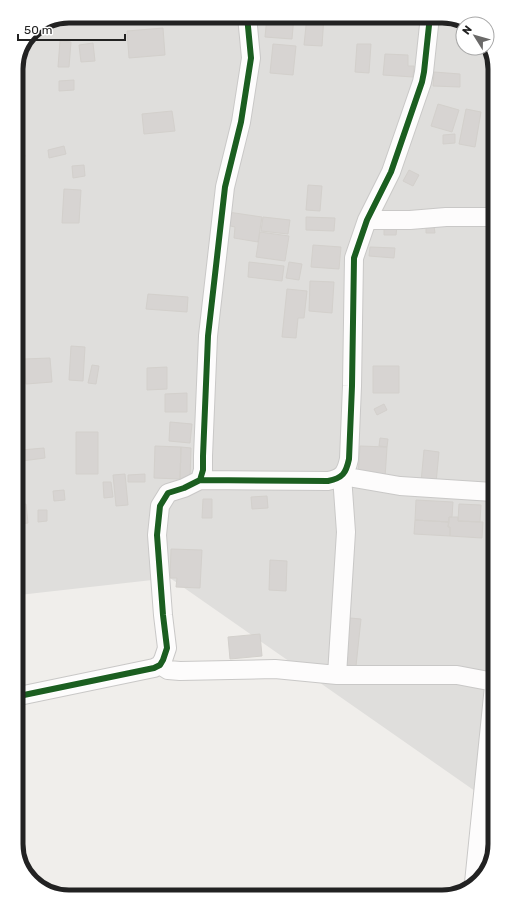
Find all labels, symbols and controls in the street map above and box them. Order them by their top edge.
scale bar [18,16,125,42]
north arrow [455,16,495,56]
text: 50 m [24,23,52,37]
text: N [460,23,475,37]

